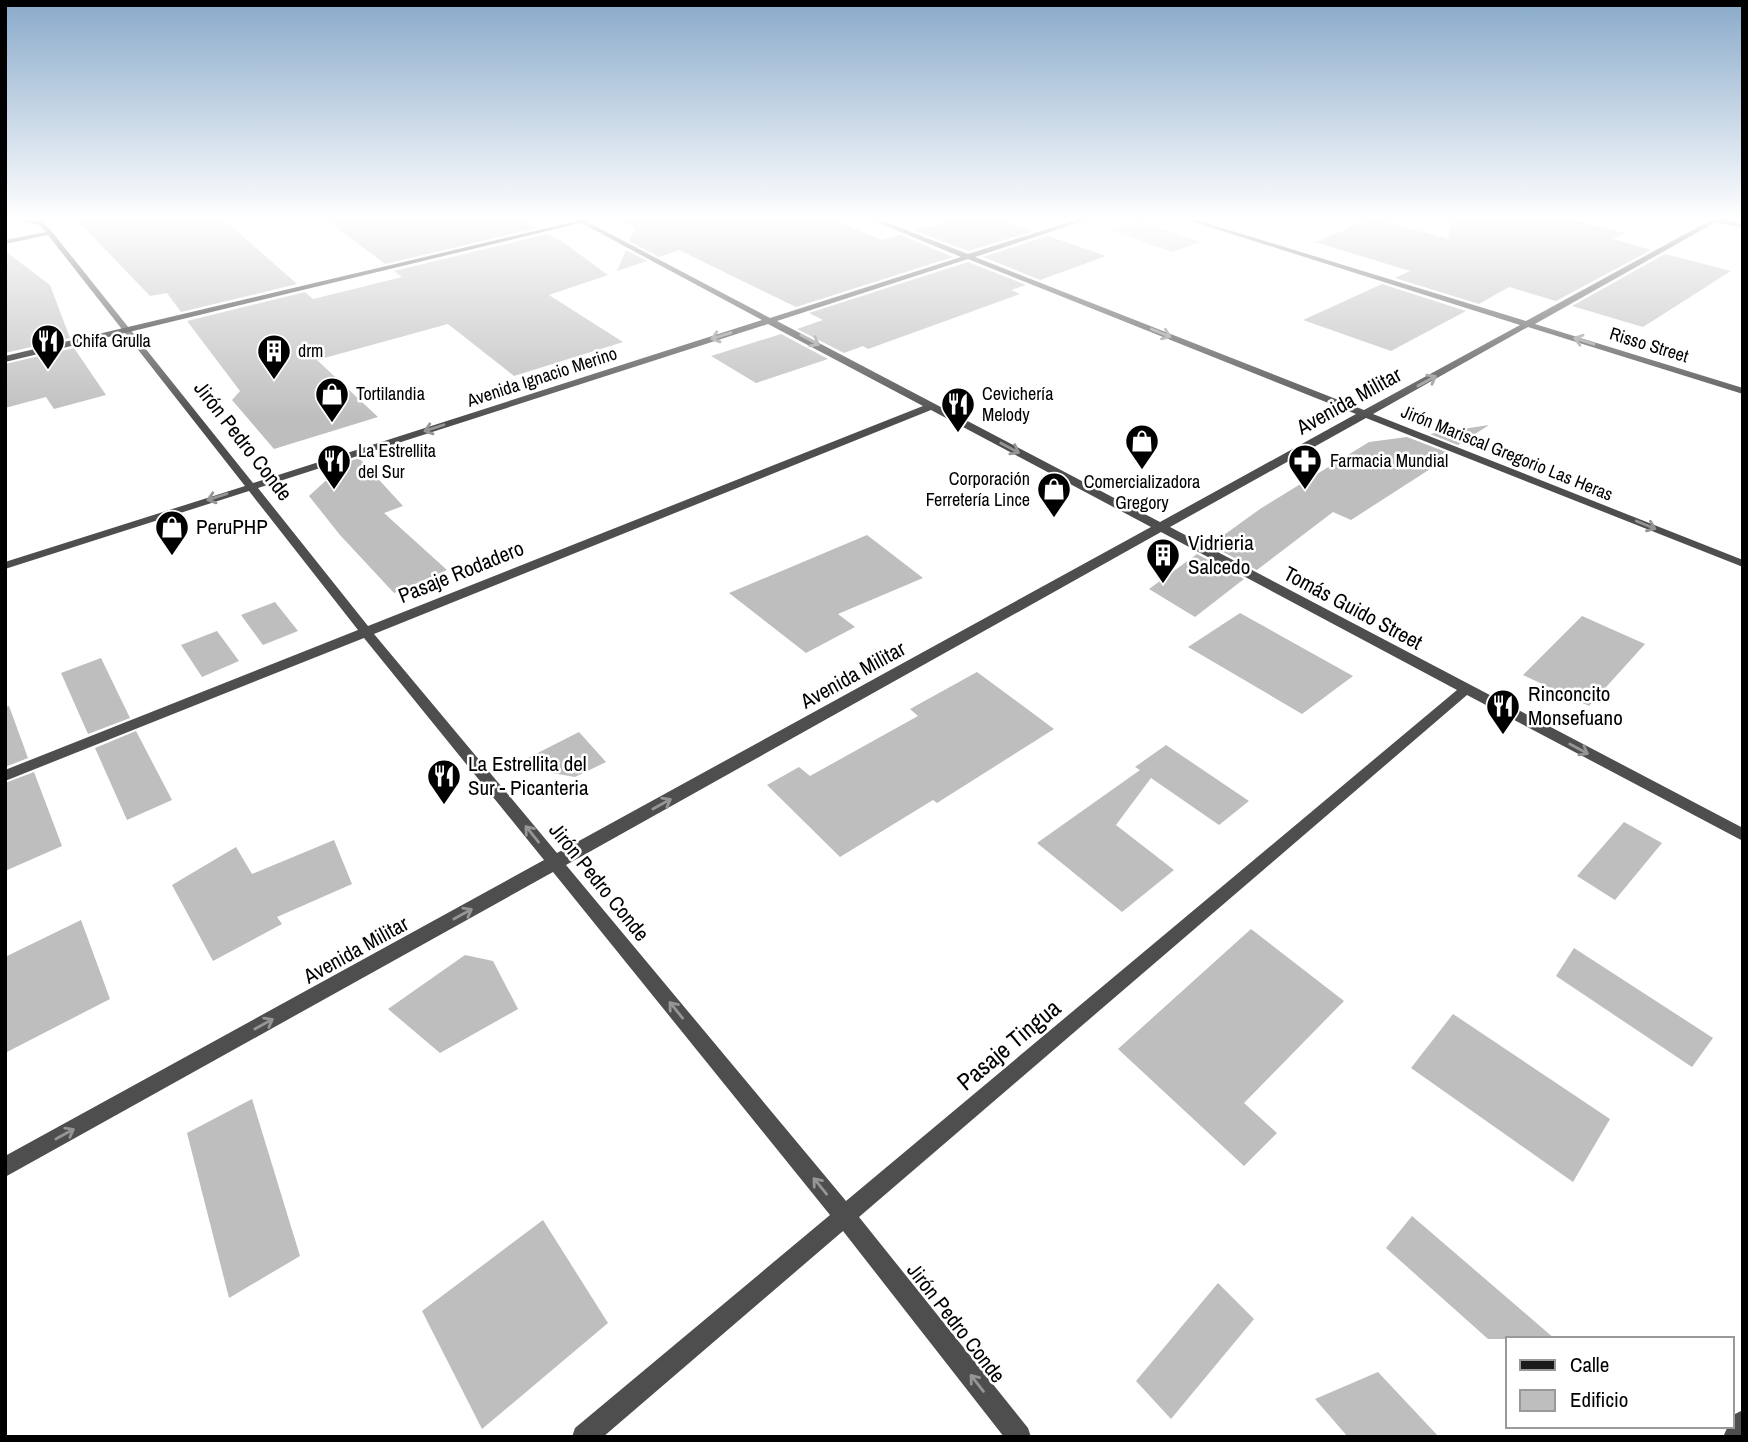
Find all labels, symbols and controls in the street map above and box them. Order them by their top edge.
street label: Risso Street [1607,321,1692,368]
restaurant icon: Chifa Grulla [29,322,67,371]
place label: Chifa Grulla [72,328,151,353]
one-way arrow [1150,328,1172,341]
one-way arrow [710,331,732,343]
building icon: drm [255,332,293,381]
one-way arrow [799,333,819,347]
one-way arrow [1573,334,1595,347]
place label: drm [298,338,323,363]
street label: Avenida Ignacio Merino [463,340,620,413]
street label: Avenida Militar [1290,360,1407,442]
one-way arrow [1416,374,1436,388]
street label: Jirón Pedro Conde [187,375,299,507]
shop icon: Tortilandia [313,375,351,424]
place label: Tortilandia [356,381,425,406]
place label: Cevichería Melody [982,381,1053,427]
restaurant icon: Cevichería Melody [939,385,977,434]
street label: Jirón Mariscal Gregorio Las Heras [1398,399,1617,507]
one-way arrow [423,422,445,435]
shop icon: Comercializadora Gregory [1123,422,1161,471]
place label: La Estrellita del Sur [358,438,436,484]
one-way arrow [999,441,1020,455]
restaurant icon: La Estrellita del Sur [315,442,353,491]
pharmacy icon: Farmacia Mundial [1286,442,1324,491]
place label: Farmacia Mundial [1330,448,1448,473]
place label: Corporación Ferretería Lince [926,466,1030,512]
place label: Comercializadora Gregory [1084,469,1200,515]
shop icon: Corporación Ferretería Lince [1035,470,1073,519]
one-way arrow [207,492,229,505]
shop icon: PeruPHP [153,508,191,557]
place label: PeruPHP [196,512,268,541]
one-way arrow [1635,520,1656,533]
place label: Vidrieria Salcedo [1188,528,1254,581]
street label: Pasaje Rodadero [394,533,528,610]
building icon: Vidrieria Salcedo [1144,536,1182,585]
street label: Tomás Guido Street [1279,559,1428,656]
street label: Avenida Militar [794,634,911,716]
place label: Rinconcito Monsefuano [1528,679,1623,732]
restaurant icon: Rinconcito Monsefuano [1484,687,1522,736]
one-way arrow [1568,743,1589,756]
place label: La Estrellita del Sur - Picanteria [468,749,589,802]
restaurant icon: La Estrellita del Sur - Picanteria [425,757,463,806]
one-way arrow [652,797,672,811]
street label: Jirón Pedro Conde [543,816,656,947]
one-way arrow [524,825,540,843]
one-way arrow [453,907,473,921]
street label: Avenida Militar [297,909,414,991]
street label: Pasaje Tingua [950,991,1067,1097]
one-way arrow [668,1001,684,1019]
one-way arrow [254,1017,274,1031]
one-way arrow [54,1127,75,1140]
one-way arrow [812,1177,828,1195]
street label: Jirón Pedro Conde [900,1257,1012,1389]
legend [1506,1337,1734,1428]
text: Calle [1570,1350,1609,1379]
one-way arrow [969,1375,985,1393]
text: Edificio [1570,1385,1628,1414]

